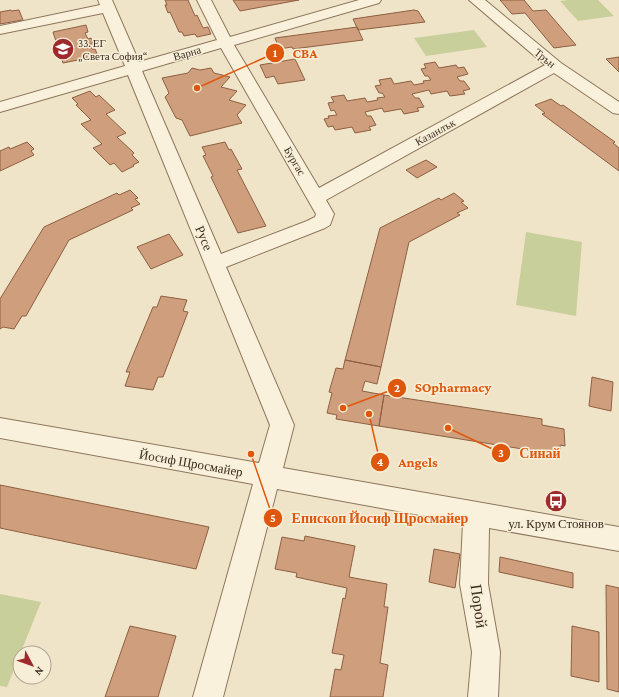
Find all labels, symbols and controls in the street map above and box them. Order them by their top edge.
school or university icon: 33. ЕГ „Света София“ [50,36,76,62]
place label: 33. ЕГ „Света София“ [78,37,148,63]
callout: CBA [265,40,326,66]
street label: Варна [172,43,202,63]
text: CBA [293,45,318,61]
text: 1 [273,46,278,60]
street label: Трън [532,46,558,70]
street label: Казанлък [413,116,458,148]
street label: Бургас [282,144,308,178]
street label: Русе [192,223,216,253]
callout: SOpharmacy [387,375,500,401]
text: SOpharmacy [415,379,491,395]
text: 2 [394,381,400,395]
callout: Синай [491,440,568,466]
text: Синай [519,445,561,461]
street label: Йосиф Щросмайер [138,446,244,480]
text: 3 [498,446,504,460]
callout: Angels [370,449,446,475]
text: Angels [397,454,438,470]
text: 4 [377,455,384,469]
bus stop icon: ул. Крум Стоянов [543,488,569,514]
callout: Епископ Йосиф Щросмайер [263,505,476,531]
text: Епископ Йосиф Щросмайер [292,510,469,526]
text: 5 [270,511,276,525]
place label: ул. Крум Стоянов [508,516,604,531]
street label: Порой [467,583,491,630]
north arrow [12,645,52,685]
text: N [32,665,47,679]

